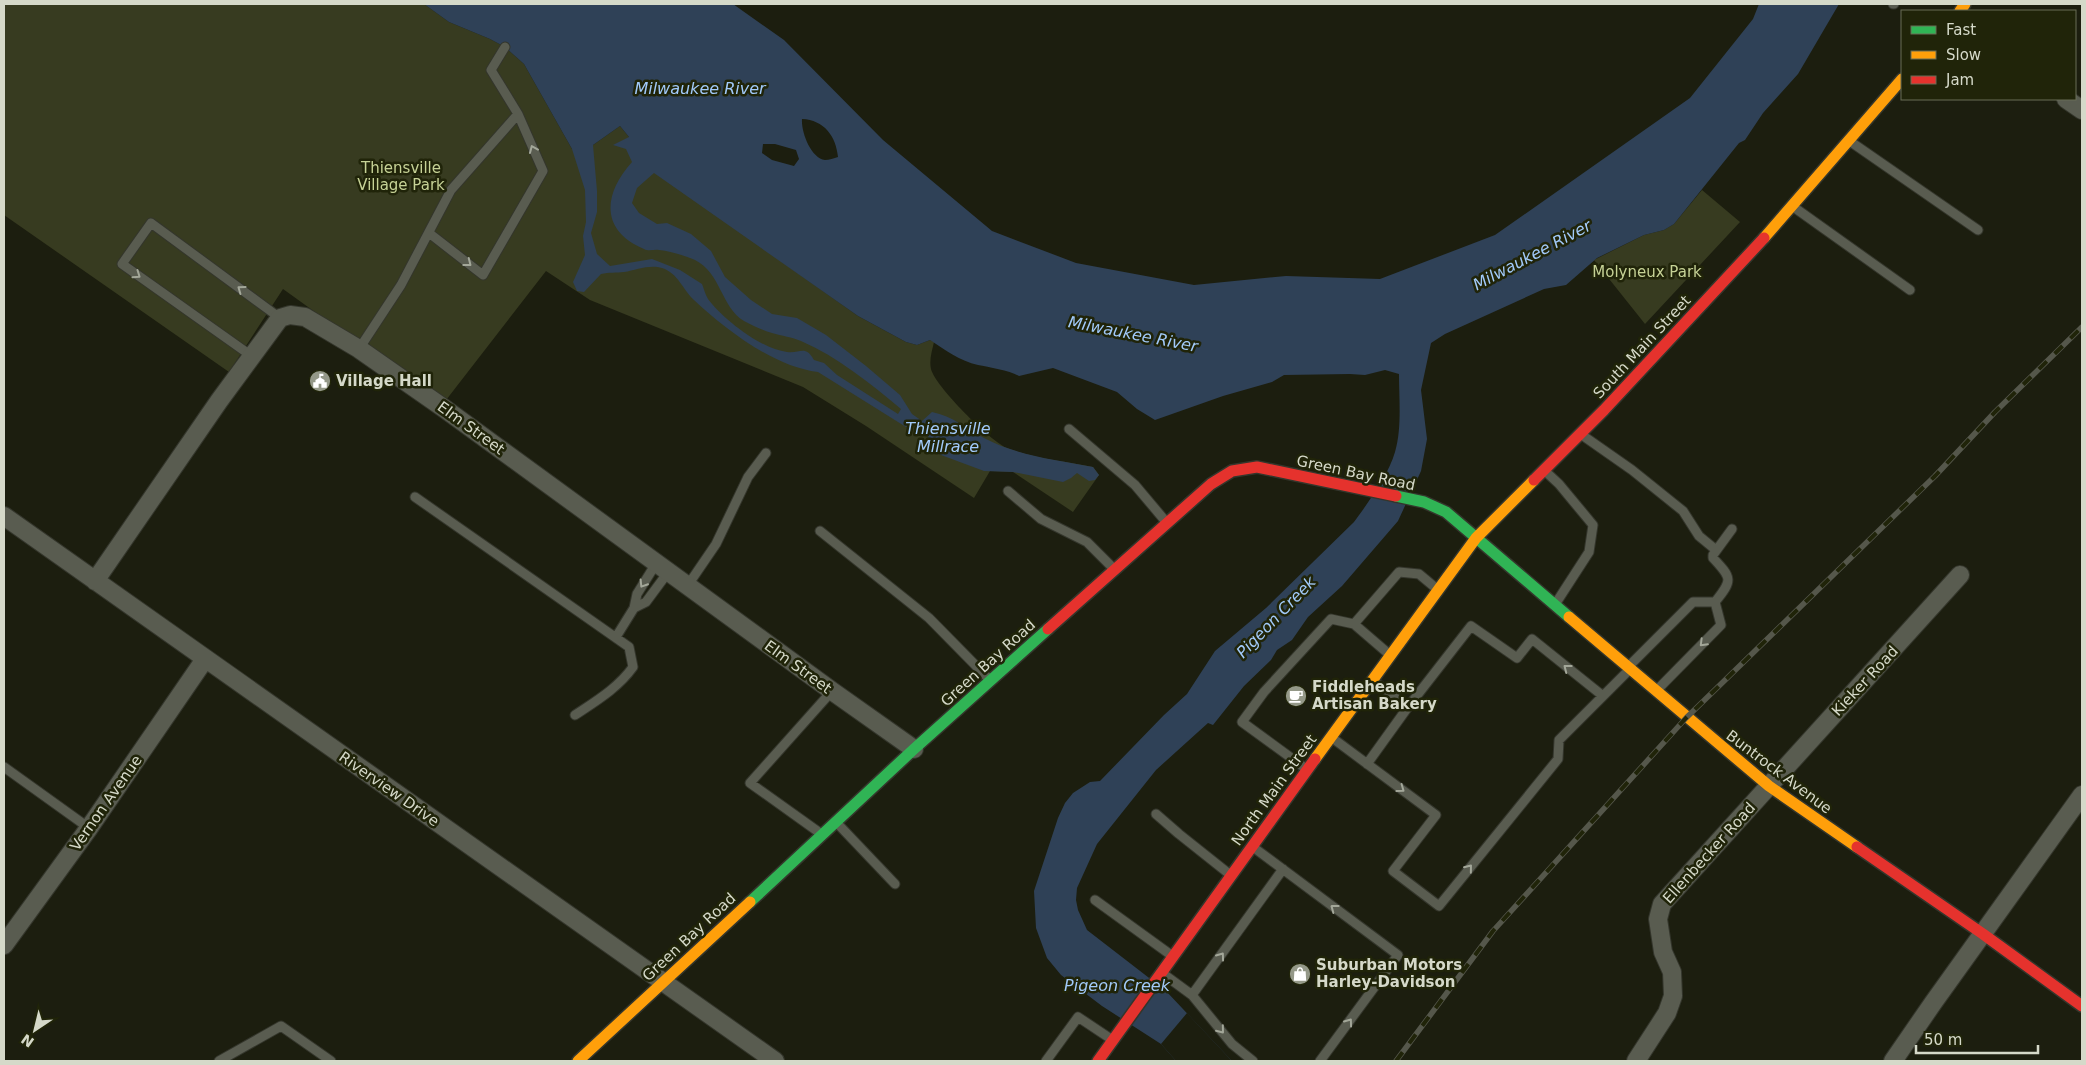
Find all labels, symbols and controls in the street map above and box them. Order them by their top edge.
legend [1901,10,2076,100]
text: Fast [1946,21,1976,39]
text: Slow [1946,46,1981,64]
text: Jam [1945,71,1974,89]
water label: Milwaukee River [634,79,767,98]
one-way arrow [529,145,540,154]
park label: Thiensville Village Park [357,159,445,194]
water label: Milwaukee River [1470,215,1596,294]
one-way arrow [462,257,472,266]
park label: Molyneux Park [1592,263,1702,281]
one-way arrow [131,269,141,278]
one-way arrow [238,287,247,295]
street label: South Main Street [1590,292,1695,402]
water label: Milwaukee River [1067,312,1201,356]
public building icon: Village Hall [308,369,332,393]
place label: Village Hall [336,372,432,390]
street label: Elm Street [434,398,508,458]
water label: Thiensville Millrace [905,419,991,456]
street label: Green Bay Road [1295,452,1417,494]
water label: Pigeon Creek [1232,572,1320,662]
one-way arrow [640,579,649,588]
street label: Green Bay Road [937,616,1039,710]
street label: Elm Street [761,637,835,697]
one-way arrow [1700,637,1709,646]
street label: Kieker Road [1828,642,1902,720]
one-way arrow [1564,665,1573,673]
place label: Fiddleheads Artisan Bakery [1312,678,1437,713]
cafe icon: Fiddleheads Artisan Bakery [1284,684,1308,708]
street label: Buntrock Avenue [1723,726,1835,818]
street label: North Main Street [1228,731,1320,849]
street label: Riverview Drive [335,748,443,830]
street label: Vernon Avenue [66,752,146,854]
one-way arrow [1395,783,1405,792]
street label: Ellenbecker Road [1659,799,1759,907]
one-way arrow [1464,865,1473,874]
street label: Green Bay Road [639,889,739,985]
one-way arrow [1331,905,1340,913]
one-way arrow [1214,952,1224,961]
place label: Suburban Motors Harley-Davidson [1316,956,1462,991]
shop icon: Suburban Motors Harley-Davidson [1288,962,1312,986]
water label: Pigeon Creek [1064,976,1171,995]
north arrow [10,1005,60,1055]
one-way arrow [1343,1018,1352,1028]
scale bar [1916,1022,2038,1054]
one-way arrow [1215,1024,1223,1033]
text: N [18,1031,37,1051]
text: 50 m [1924,1031,1962,1049]

